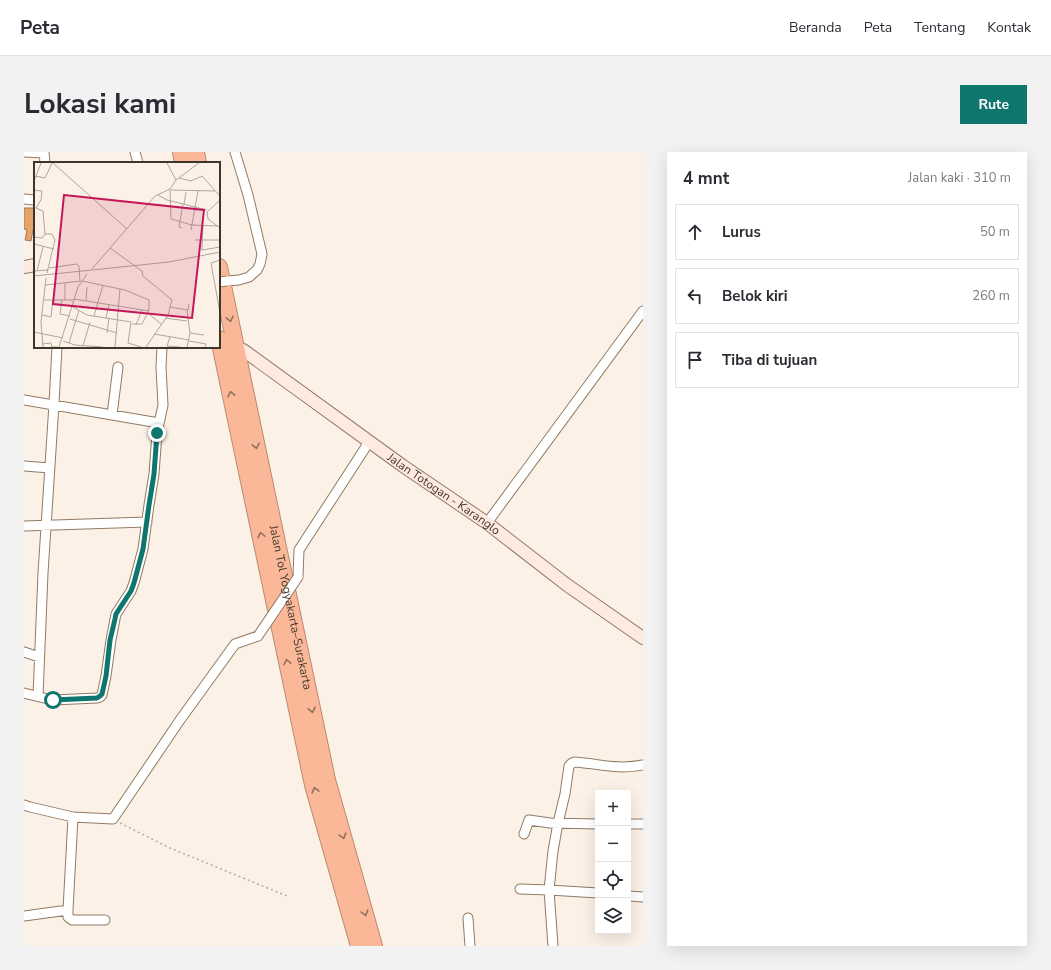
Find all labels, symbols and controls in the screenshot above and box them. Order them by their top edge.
text: Peta [20,15,60,41]
text: Beranda [789,18,842,37]
text: Peta [864,18,892,37]
text: Tentang [914,18,965,37]
text: Kontak [987,18,1031,37]
text: Lokasi kami [24,85,176,123]
button: Rute [960,85,1027,124]
inset map [34,162,220,348]
text: 4 mnt [683,167,729,190]
text: Jalan kaki · 310 m [908,169,1011,187]
icon: ahead [684,221,706,243]
text: Lurus [722,222,761,242]
text: 50 m [980,223,1010,241]
icon: left [684,285,706,307]
text: Belok kiri [722,286,787,306]
text: 260 m [972,287,1010,305]
one-way arrow [225,315,233,322]
icon: arrive [684,349,706,371]
text: Tiba di tujuan [722,350,817,370]
one-way arrow [227,391,235,398]
route end [148,424,166,442]
one-way arrow [252,443,260,449]
street label: Jalan Totogan - Karanglo [383,449,504,539]
street label: Jalan Tol Yogyakarta–Surakarta [265,523,316,691]
one-way arrow [257,532,265,538]
one-way arrow [284,659,292,666]
route start [44,691,62,709]
one-way arrow [307,707,315,713]
one-way arrow [311,786,319,793]
map controls [595,790,631,934]
button: + [595,790,631,826]
button: − [595,826,631,862]
one-way arrow [338,833,347,840]
button: locate [595,862,631,898]
button: layers [595,898,631,934]
one-way arrow [360,910,369,917]

